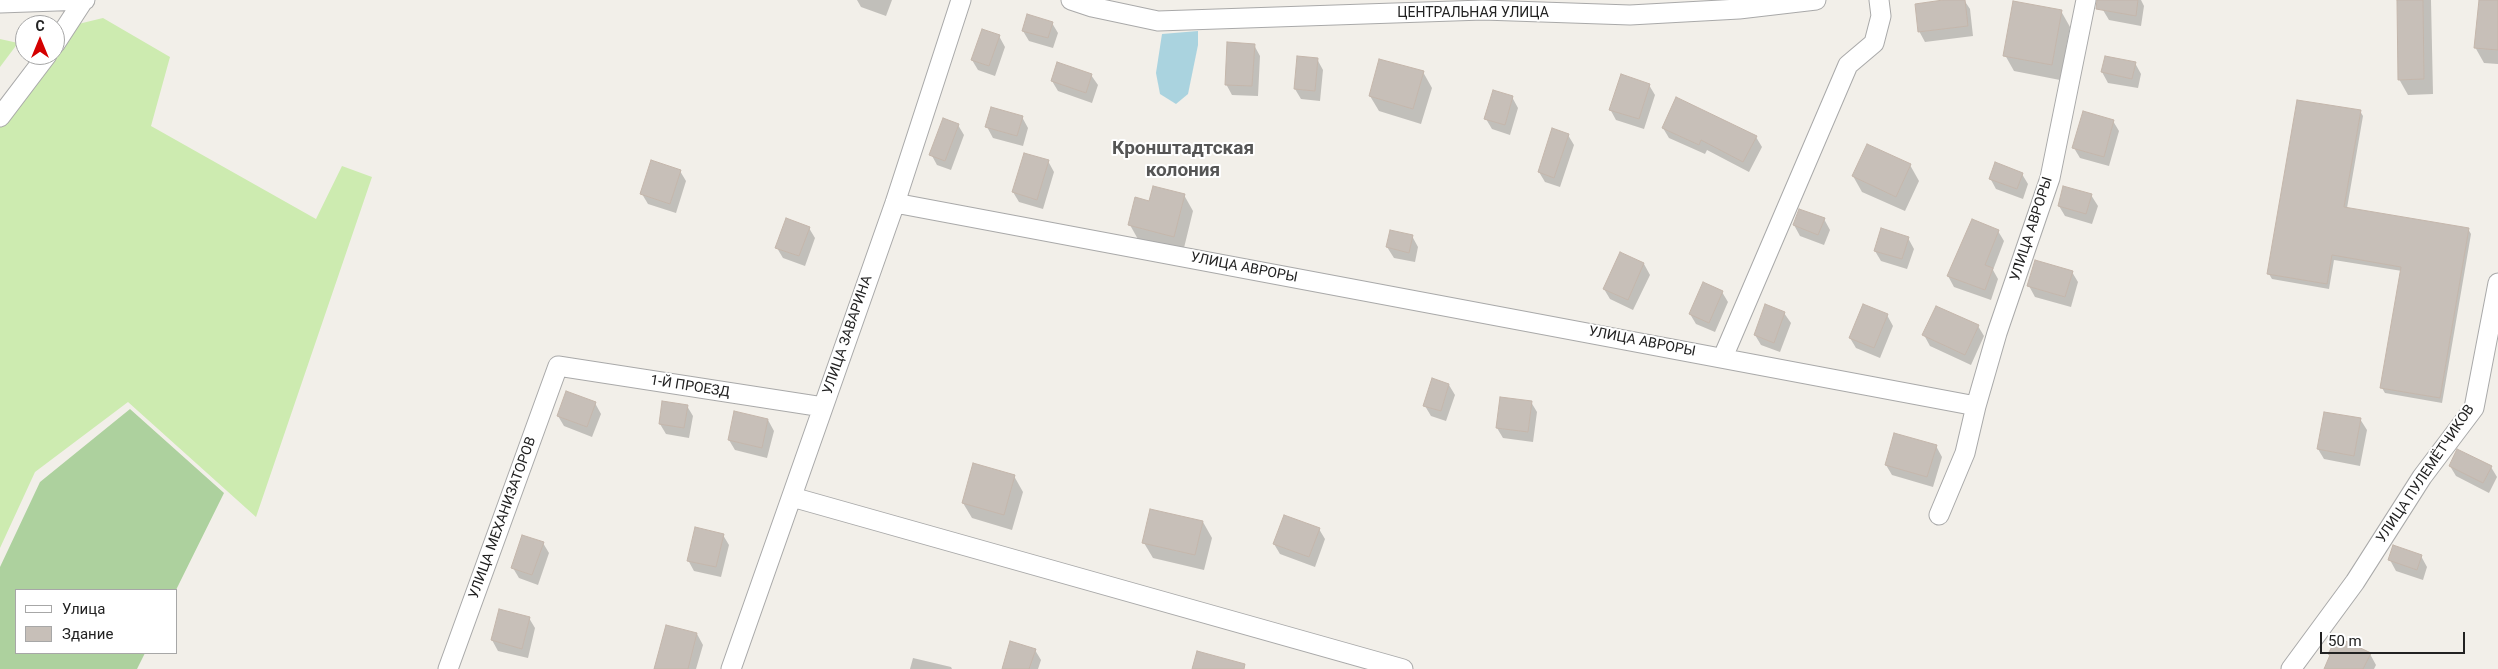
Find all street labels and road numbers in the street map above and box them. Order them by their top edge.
street label: ЦЕНТРАЛЬНАЯ УЛИЦА [1397,5,1549,21]
street label: УЛИЦА АВРОРЫ [2007,175,2057,283]
street label: УЛИЦА АВРОРЫ [1189,249,1299,287]
street label: УЛИЦА ЗАВАРИНА [820,273,876,397]
street label: УЛИЦА АВРОРЫ [1587,323,1697,361]
street label: 1-Й ПРОЕЗД [649,372,731,402]
street label: УЛИЦА ПУЛЕМЁТЧИКОВ [2373,402,2479,546]
street label: УЛИЦА МЕХАНИЗАТОРОВ [466,435,540,601]

